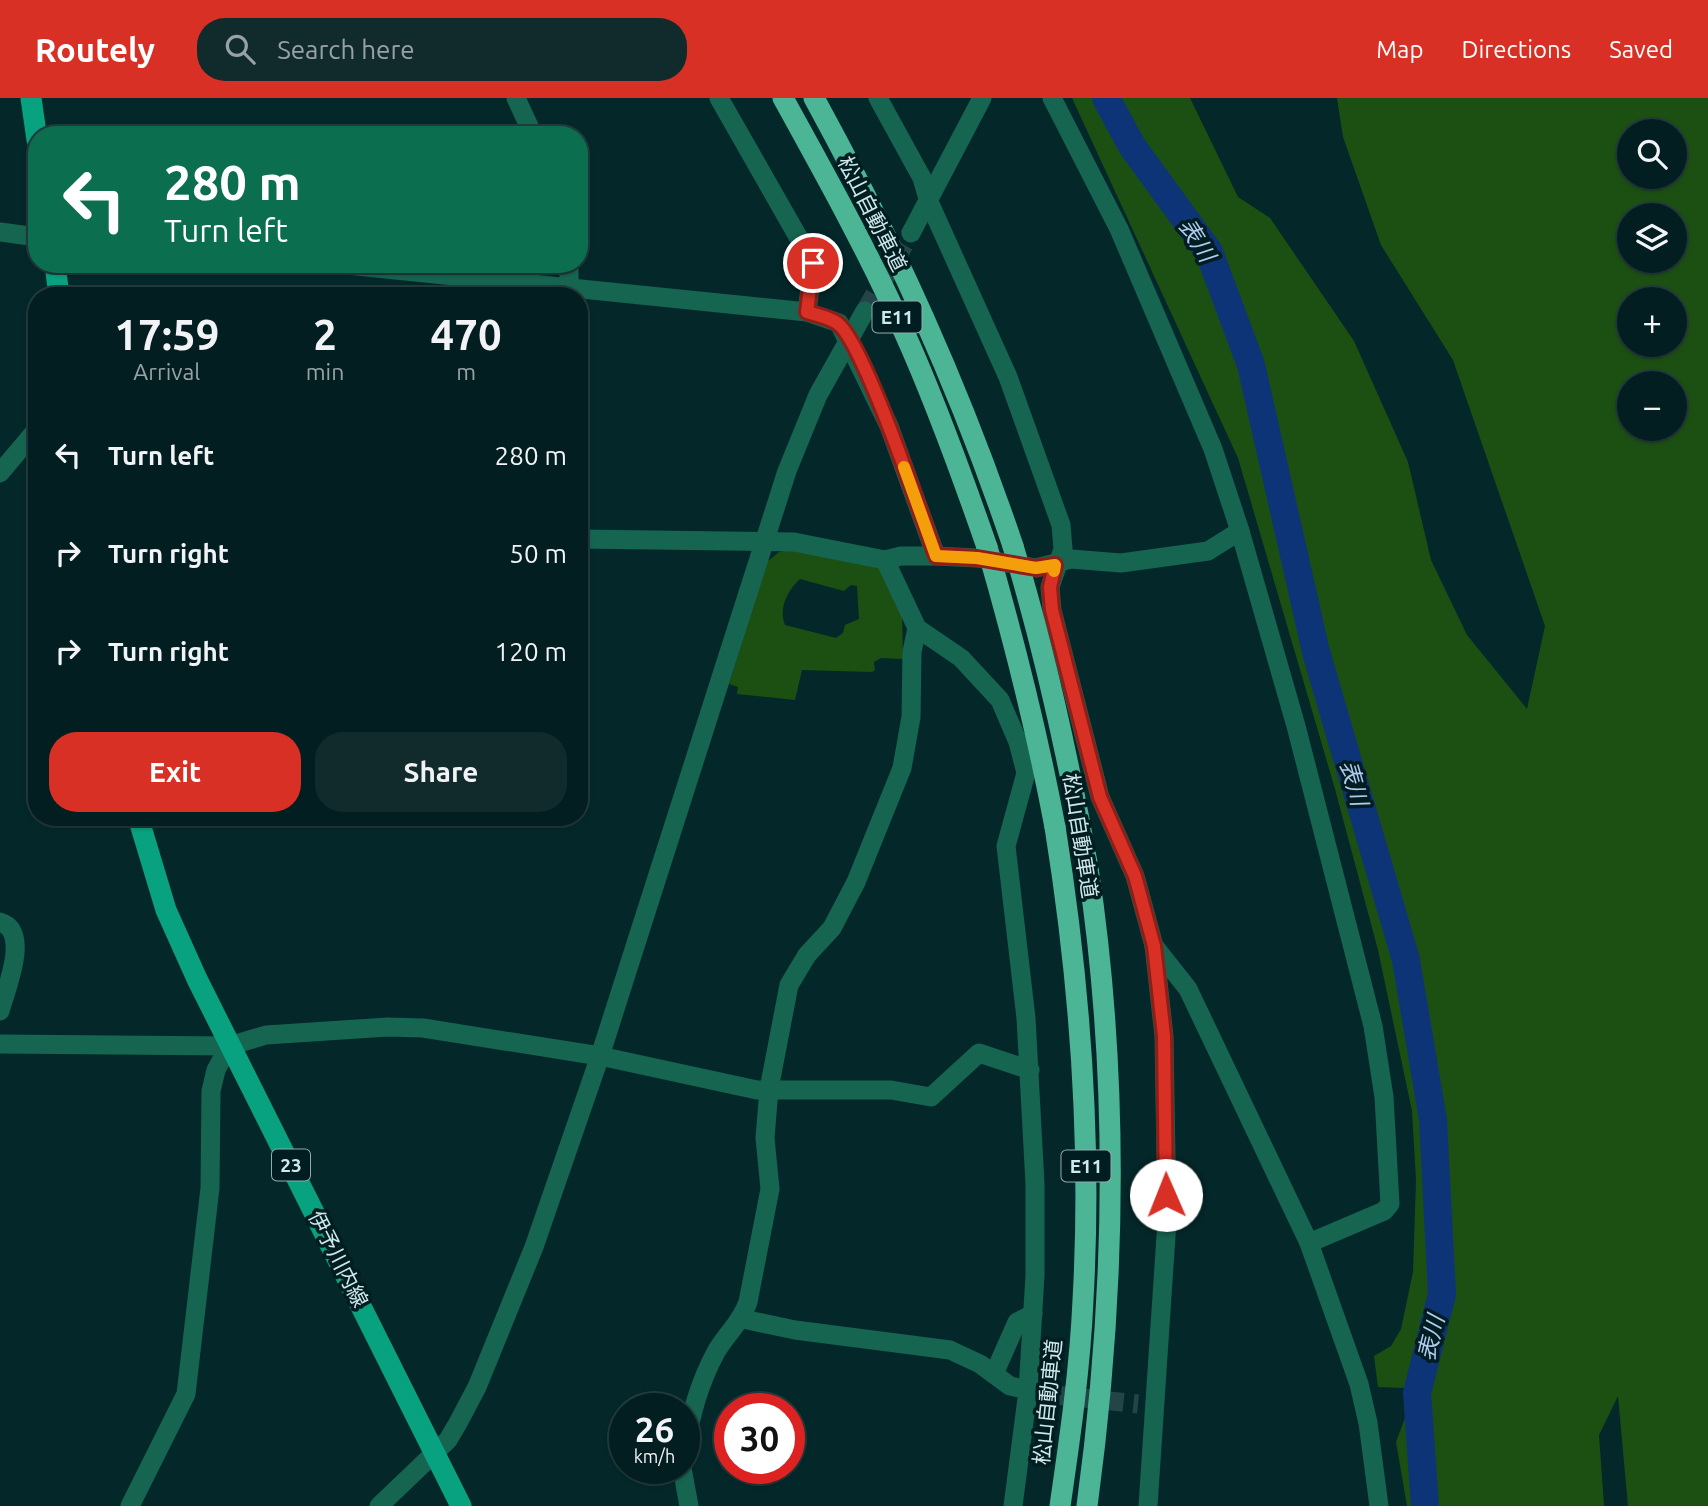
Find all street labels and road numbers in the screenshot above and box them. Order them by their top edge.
street label: 松山自動車道 [834,152,912,275]
road number: E11 [872,302,922,332]
street label: 松山自動車道 [1059,772,1103,900]
road number: 23 [272,1149,310,1180]
road number: E11 [1062,1150,1110,1182]
street label: 伊予川内線 [304,1206,373,1311]
street label: 松山自動車道 [1028,1338,1066,1466]

